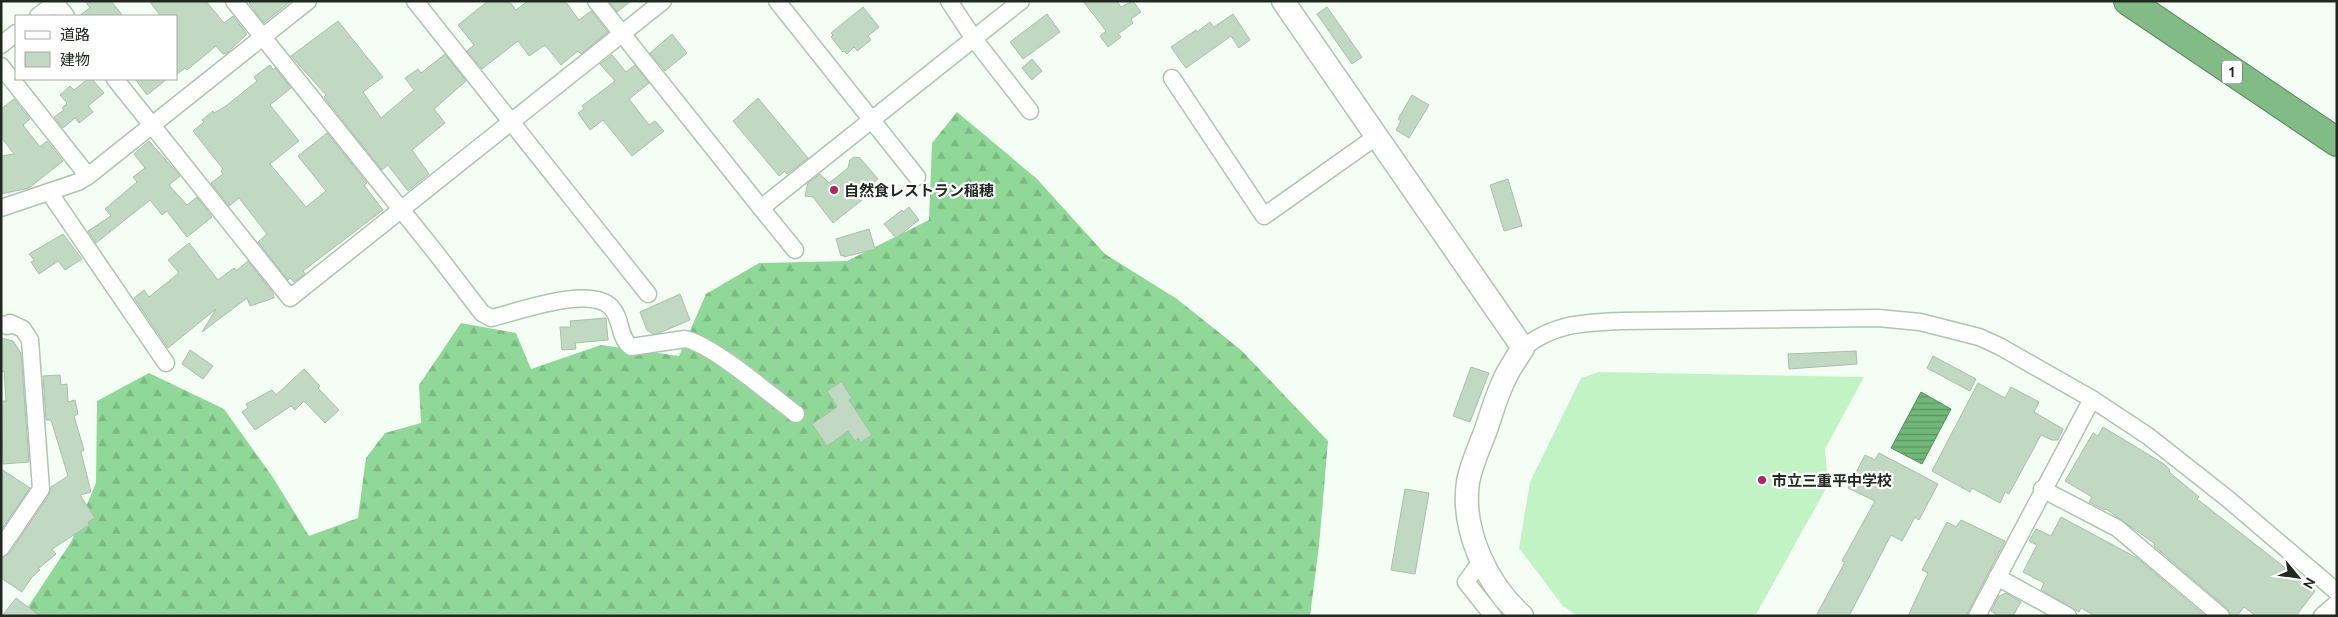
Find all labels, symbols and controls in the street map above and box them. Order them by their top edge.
legend [15,15,178,80]
text: 道路 [60,26,90,43]
text: 建物 [60,51,90,68]
road number: 1 [2222,61,2242,84]
place label: 自然食レストラン稲穂 [844,182,994,199]
marker: 自然食レストラン稲穂 [828,184,840,196]
place label: 市立三重平中学校 [1772,472,1892,489]
marker: 市立三重平中学校 [1756,474,1768,486]
north arrow [2273,552,2323,602]
text: N [2300,575,2319,592]

